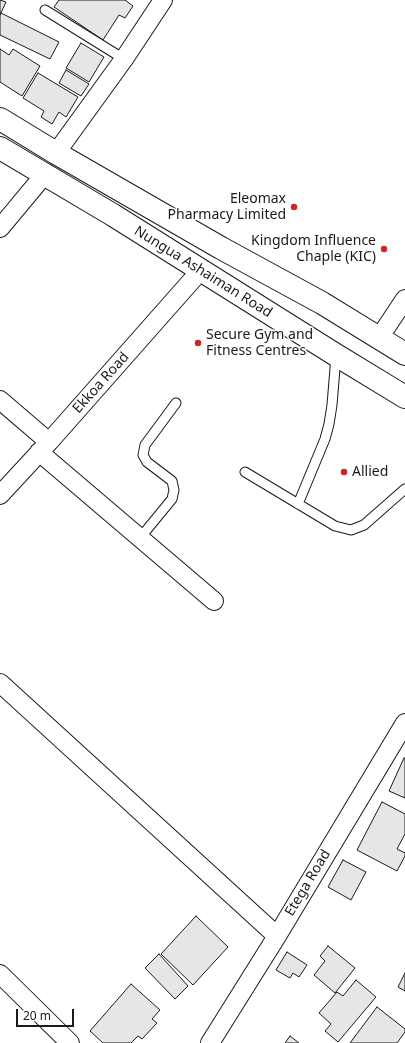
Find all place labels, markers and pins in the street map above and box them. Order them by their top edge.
place label: Eleomax Pharmacy Limited [168,191,286,224]
marker: Eleomax Pharmacy Limited [289,202,299,212]
place label: Kingdom Influence Chaple (KIC) [251,233,376,266]
marker: Kingdom Influence Chaple (KIC) [379,244,389,254]
place label: Secure Gym and Fitness Centres [206,327,313,360]
marker: Secure Gym and Fitness Centres [193,338,203,348]
place label: Allied [352,464,388,480]
marker: Allied [339,467,349,477]

